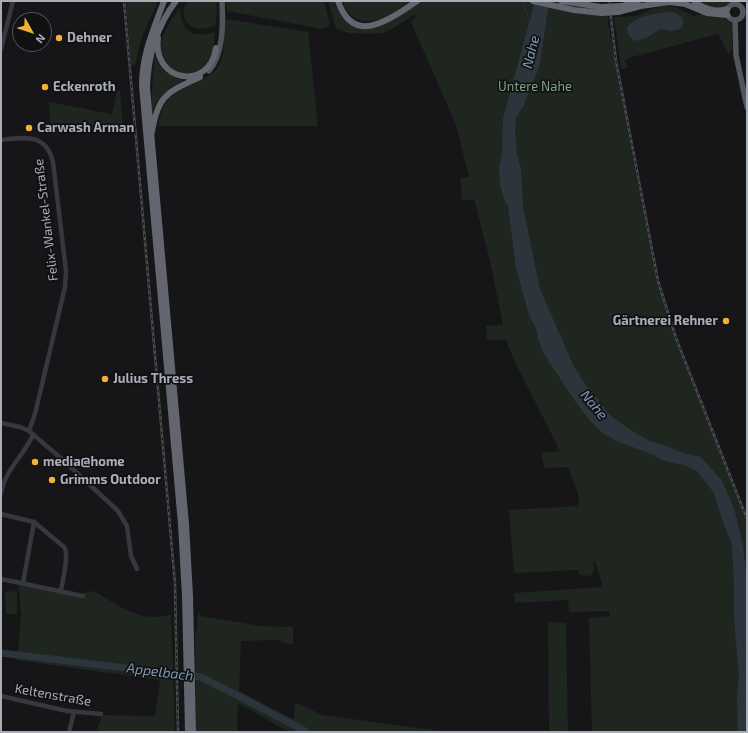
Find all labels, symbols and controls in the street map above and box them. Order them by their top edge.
north arrow [12,12,52,52]
place label: Dehner [67,30,112,46]
text: N [33,32,48,46]
marker: Dehner [54,33,64,43]
water label: Nahe [519,34,543,70]
place label: Eckenroth [53,79,115,95]
park label: Untere Nahe [498,79,572,95]
marker: Eckenroth [40,82,50,92]
place label: Carwash Arman [37,120,134,136]
marker: Carwash Arman [24,123,34,133]
street label: Felix-Wankel-Straße [31,158,61,282]
place label: Gärtnerei Rehner [613,313,718,329]
marker: Gärtnerei Rehner [721,316,731,326]
place label: Julius Thress [113,371,193,387]
marker: Julius Thress [100,374,110,384]
water label: Nahe [577,387,611,423]
place label: media@home [43,454,125,470]
marker: media@home [30,457,40,467]
place label: Grimms Outdoor [60,472,161,488]
marker: Grimms Outdoor [47,475,57,485]
water label: Appelbach [126,660,194,684]
street label: Keltenstraße [14,681,92,709]

